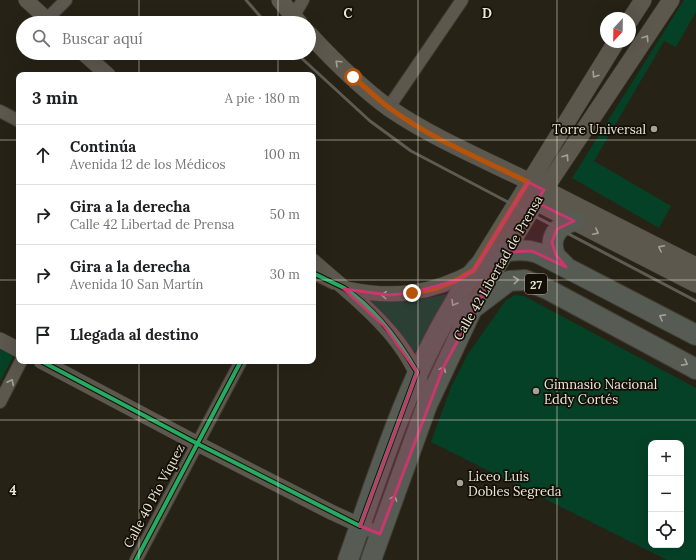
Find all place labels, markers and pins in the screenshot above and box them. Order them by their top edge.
place label: Torre Universal [552,121,646,138]
marker: Torre Universal [649,124,659,134]
place label: Gimnasio Nacional Eddy Cortés [544,376,658,408]
marker: Gimnasio Nacional Eddy Cortés [531,386,541,396]
place label: Liceo Luis Dobles Segreda [468,468,562,500]
marker: Liceo Luis Dobles Segreda [455,478,465,488]

